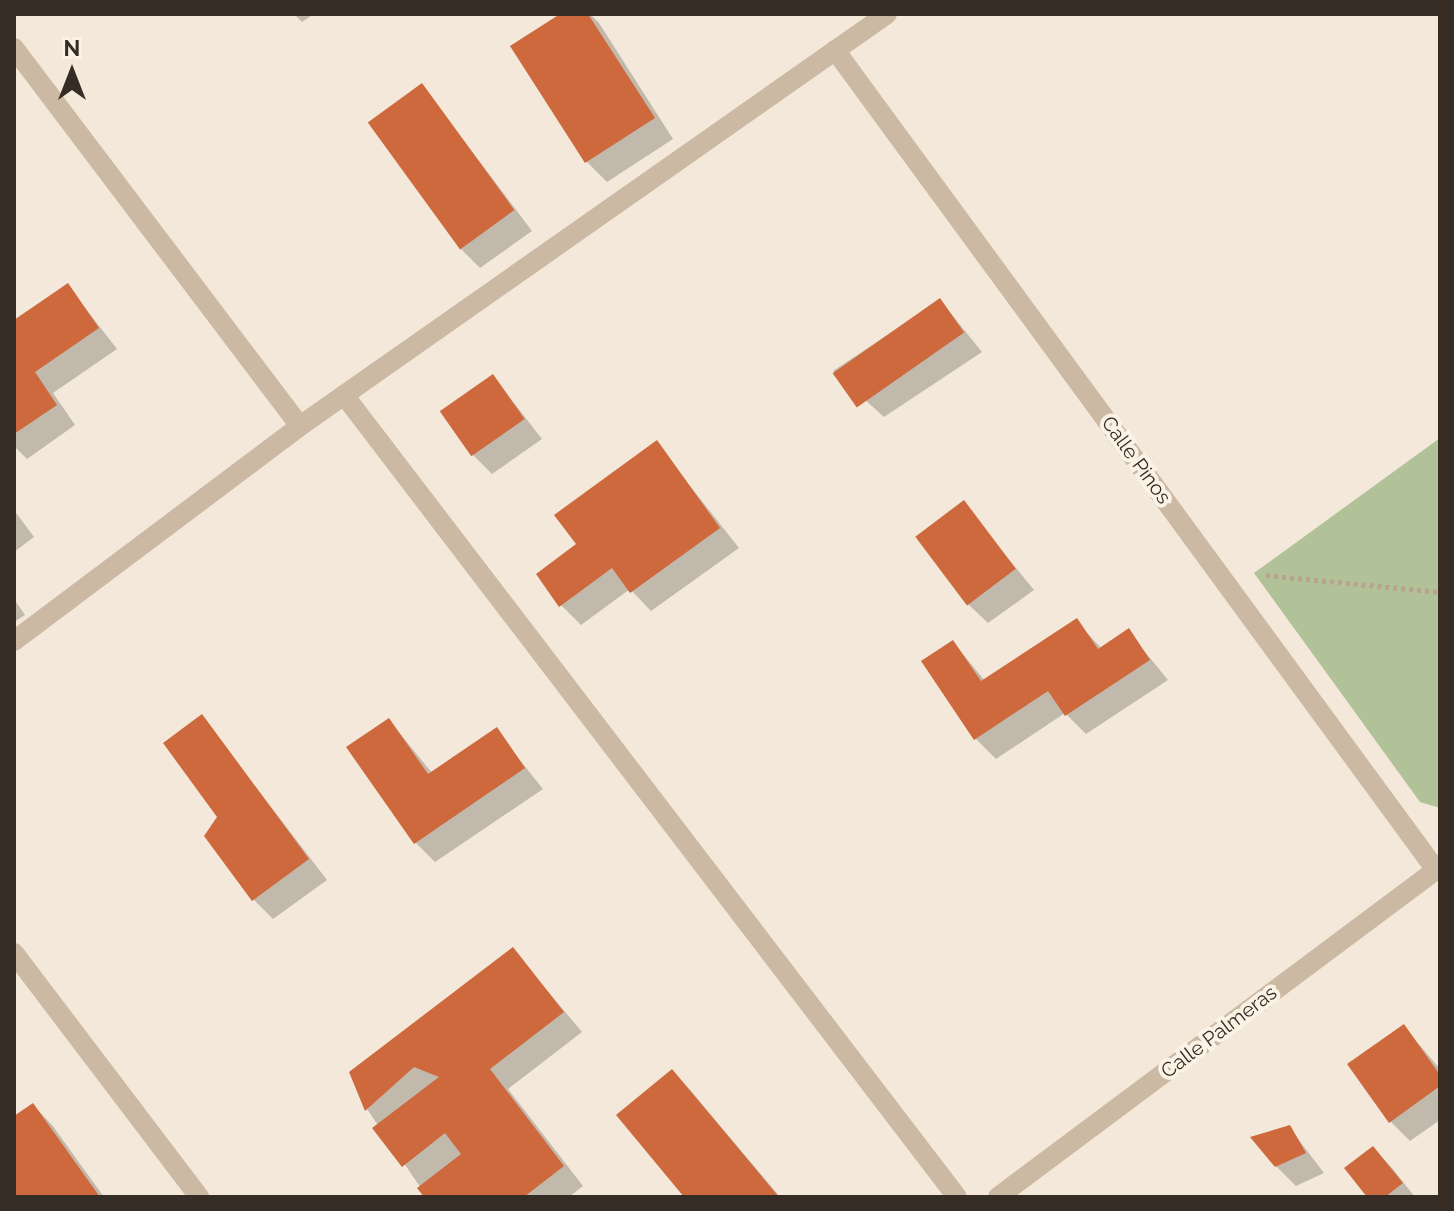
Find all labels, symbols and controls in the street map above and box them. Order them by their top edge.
north arrow [32,32,112,112]
text: N [64,35,80,61]
street label: Calle Pinos [1096,412,1176,508]
street label: Calle Palmeras [1156,981,1282,1083]

